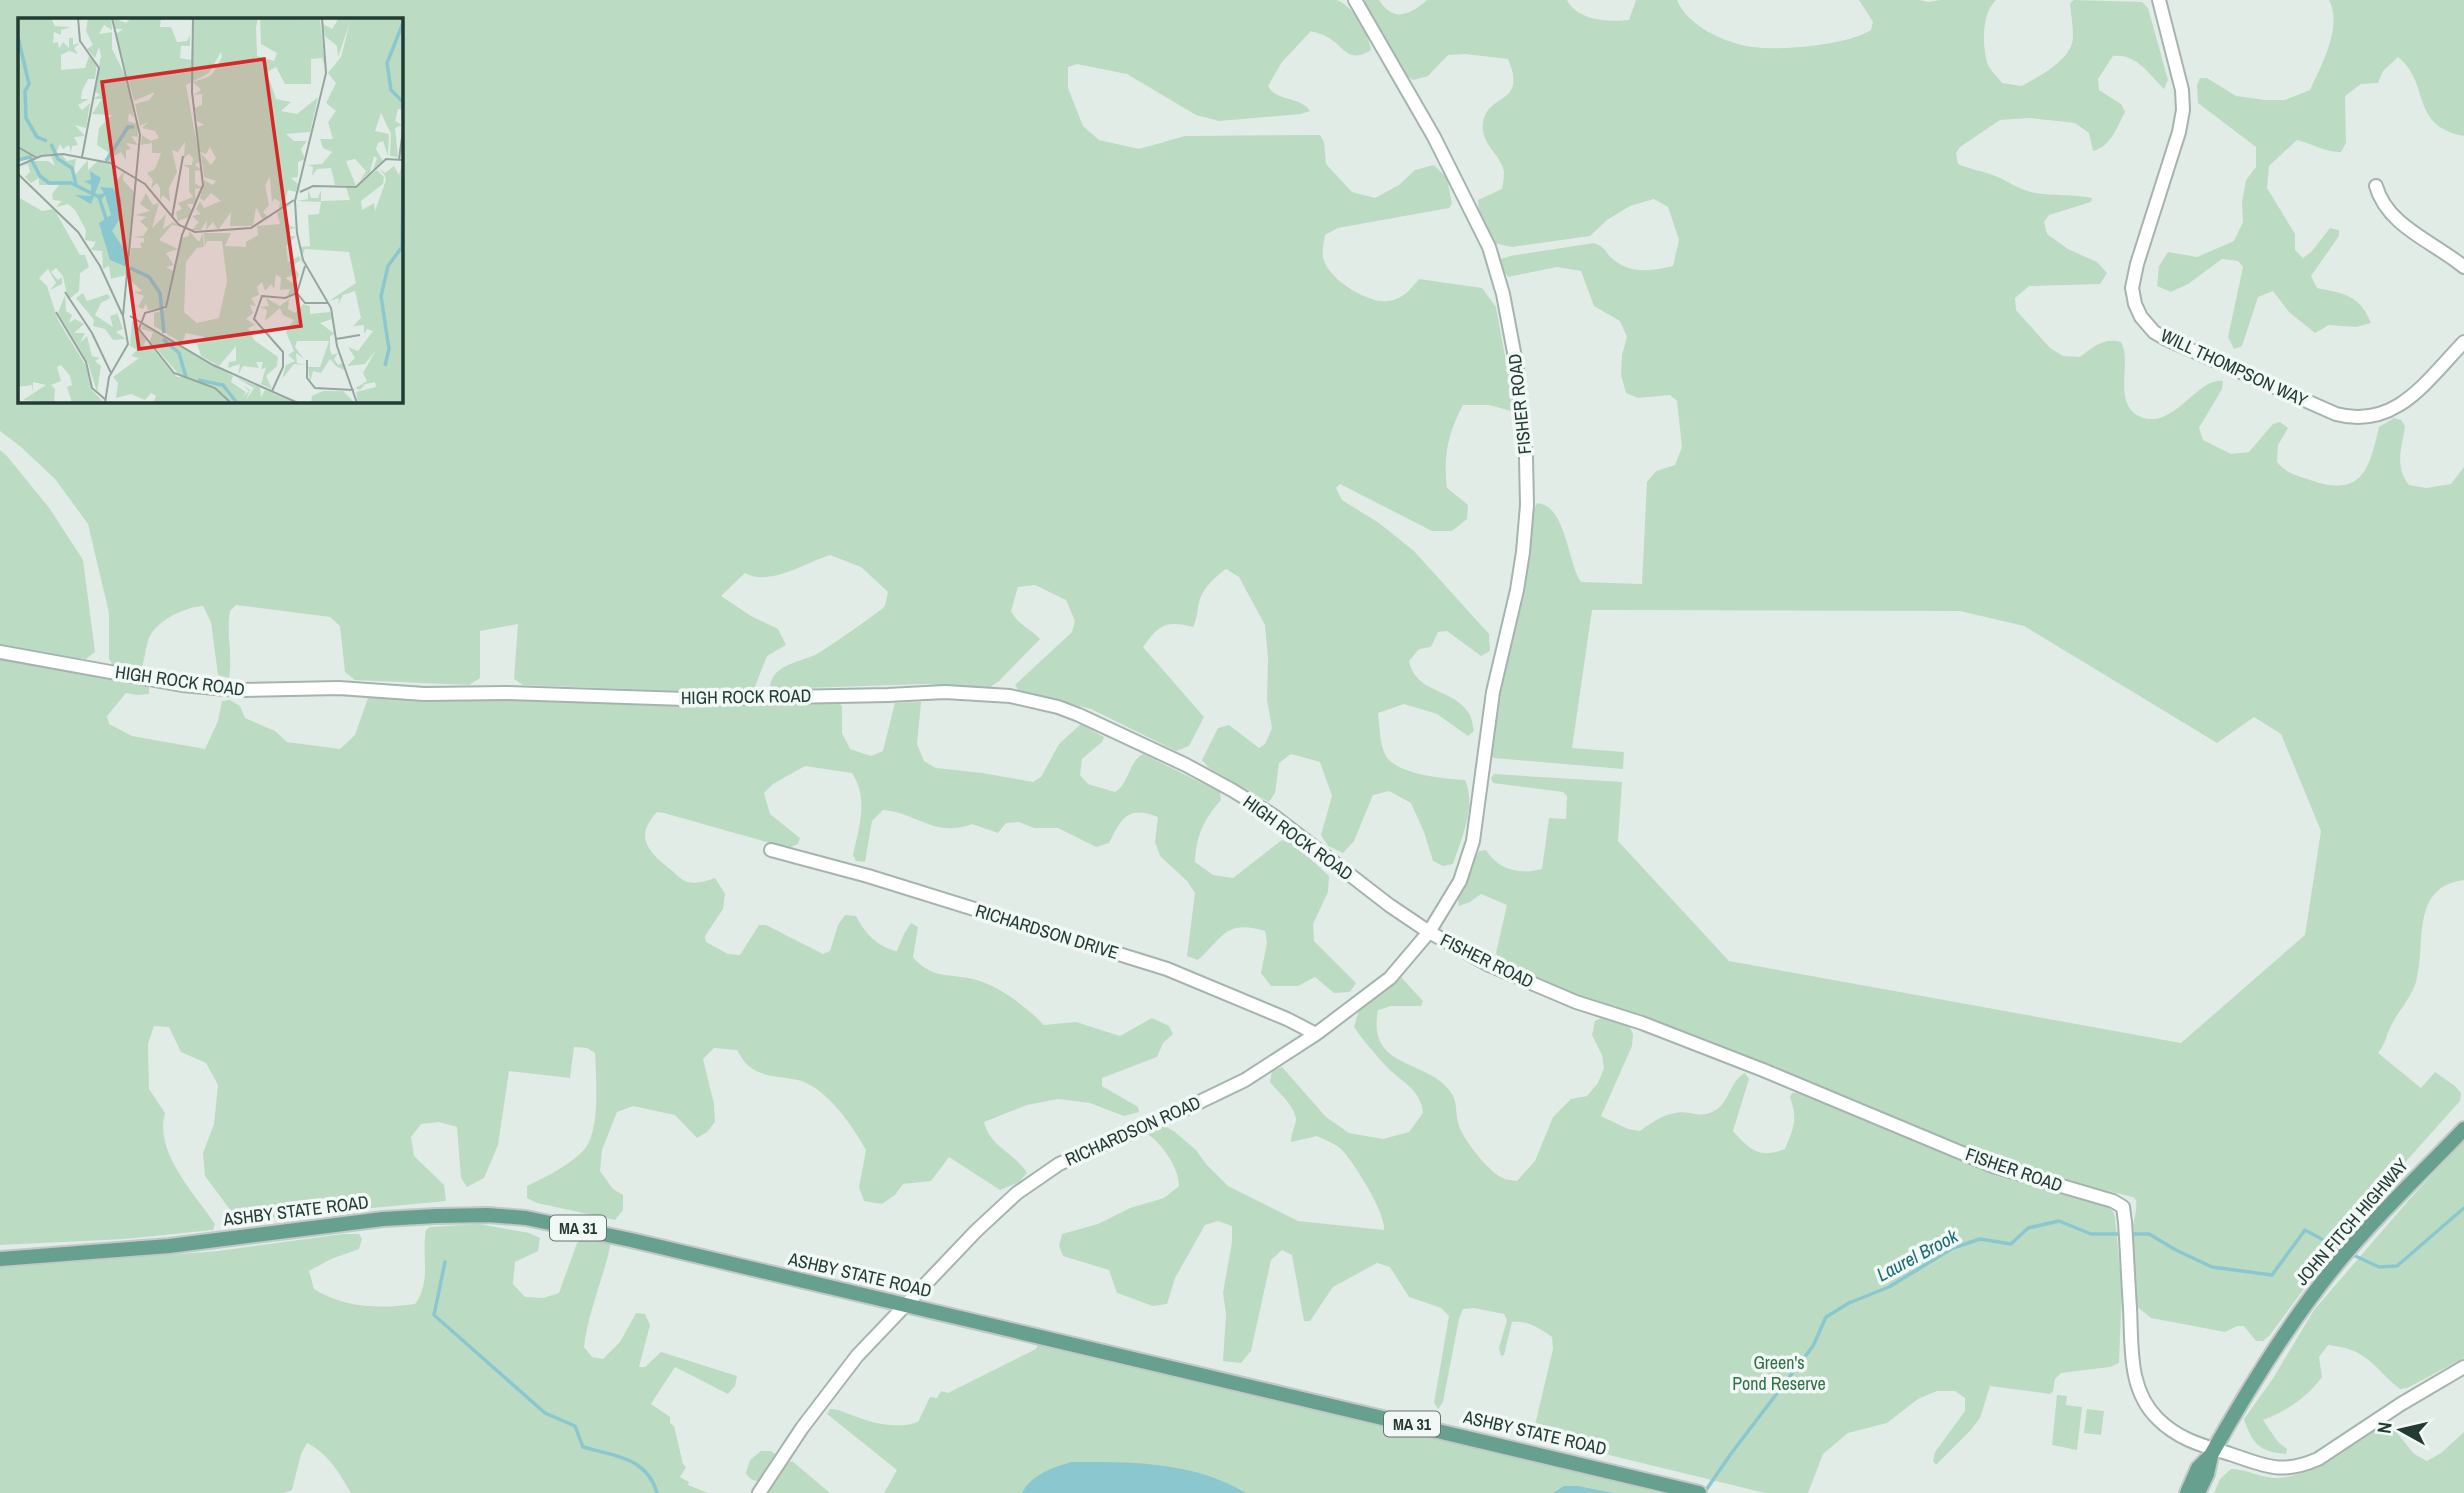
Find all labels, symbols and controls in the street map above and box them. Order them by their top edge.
inset map [18,18,402,402]
street label: WILL THOMPSON WAY [2157,323,2312,413]
street label: FISHER ROAD [1502,353,1537,456]
street label: HIGH ROCK ROAD [114,659,246,702]
street label: HIGH ROCK ROAD [681,683,811,710]
street label: HIGH ROCK ROAD [1238,789,1358,886]
street label: RICHARDSON DRIVE [973,898,1122,965]
street label: FISHER ROAD [1436,927,1538,994]
street label: RICHARDSON ROAD [1061,1089,1205,1172]
street label: FISHER ROAD [1962,1141,2066,1198]
street label: JOHN FITCH HIGHWAY [2289,1153,2414,1291]
street label: ASHBY STATE ROAD [221,1189,370,1232]
road number: MA 31 [550,1216,606,1240]
water label: Laurel Brook [1872,1222,1963,1287]
street label: ASHBY STATE ROAD [785,1246,934,1303]
park label: Green's Pond Reserve [1732,1350,1826,1396]
north arrow [2366,1395,2436,1465]
street label: ASHBY STATE ROAD [1460,1404,1609,1461]
road number: MA 31 [1384,1412,1440,1436]
text: N [2371,1420,2398,1435]

